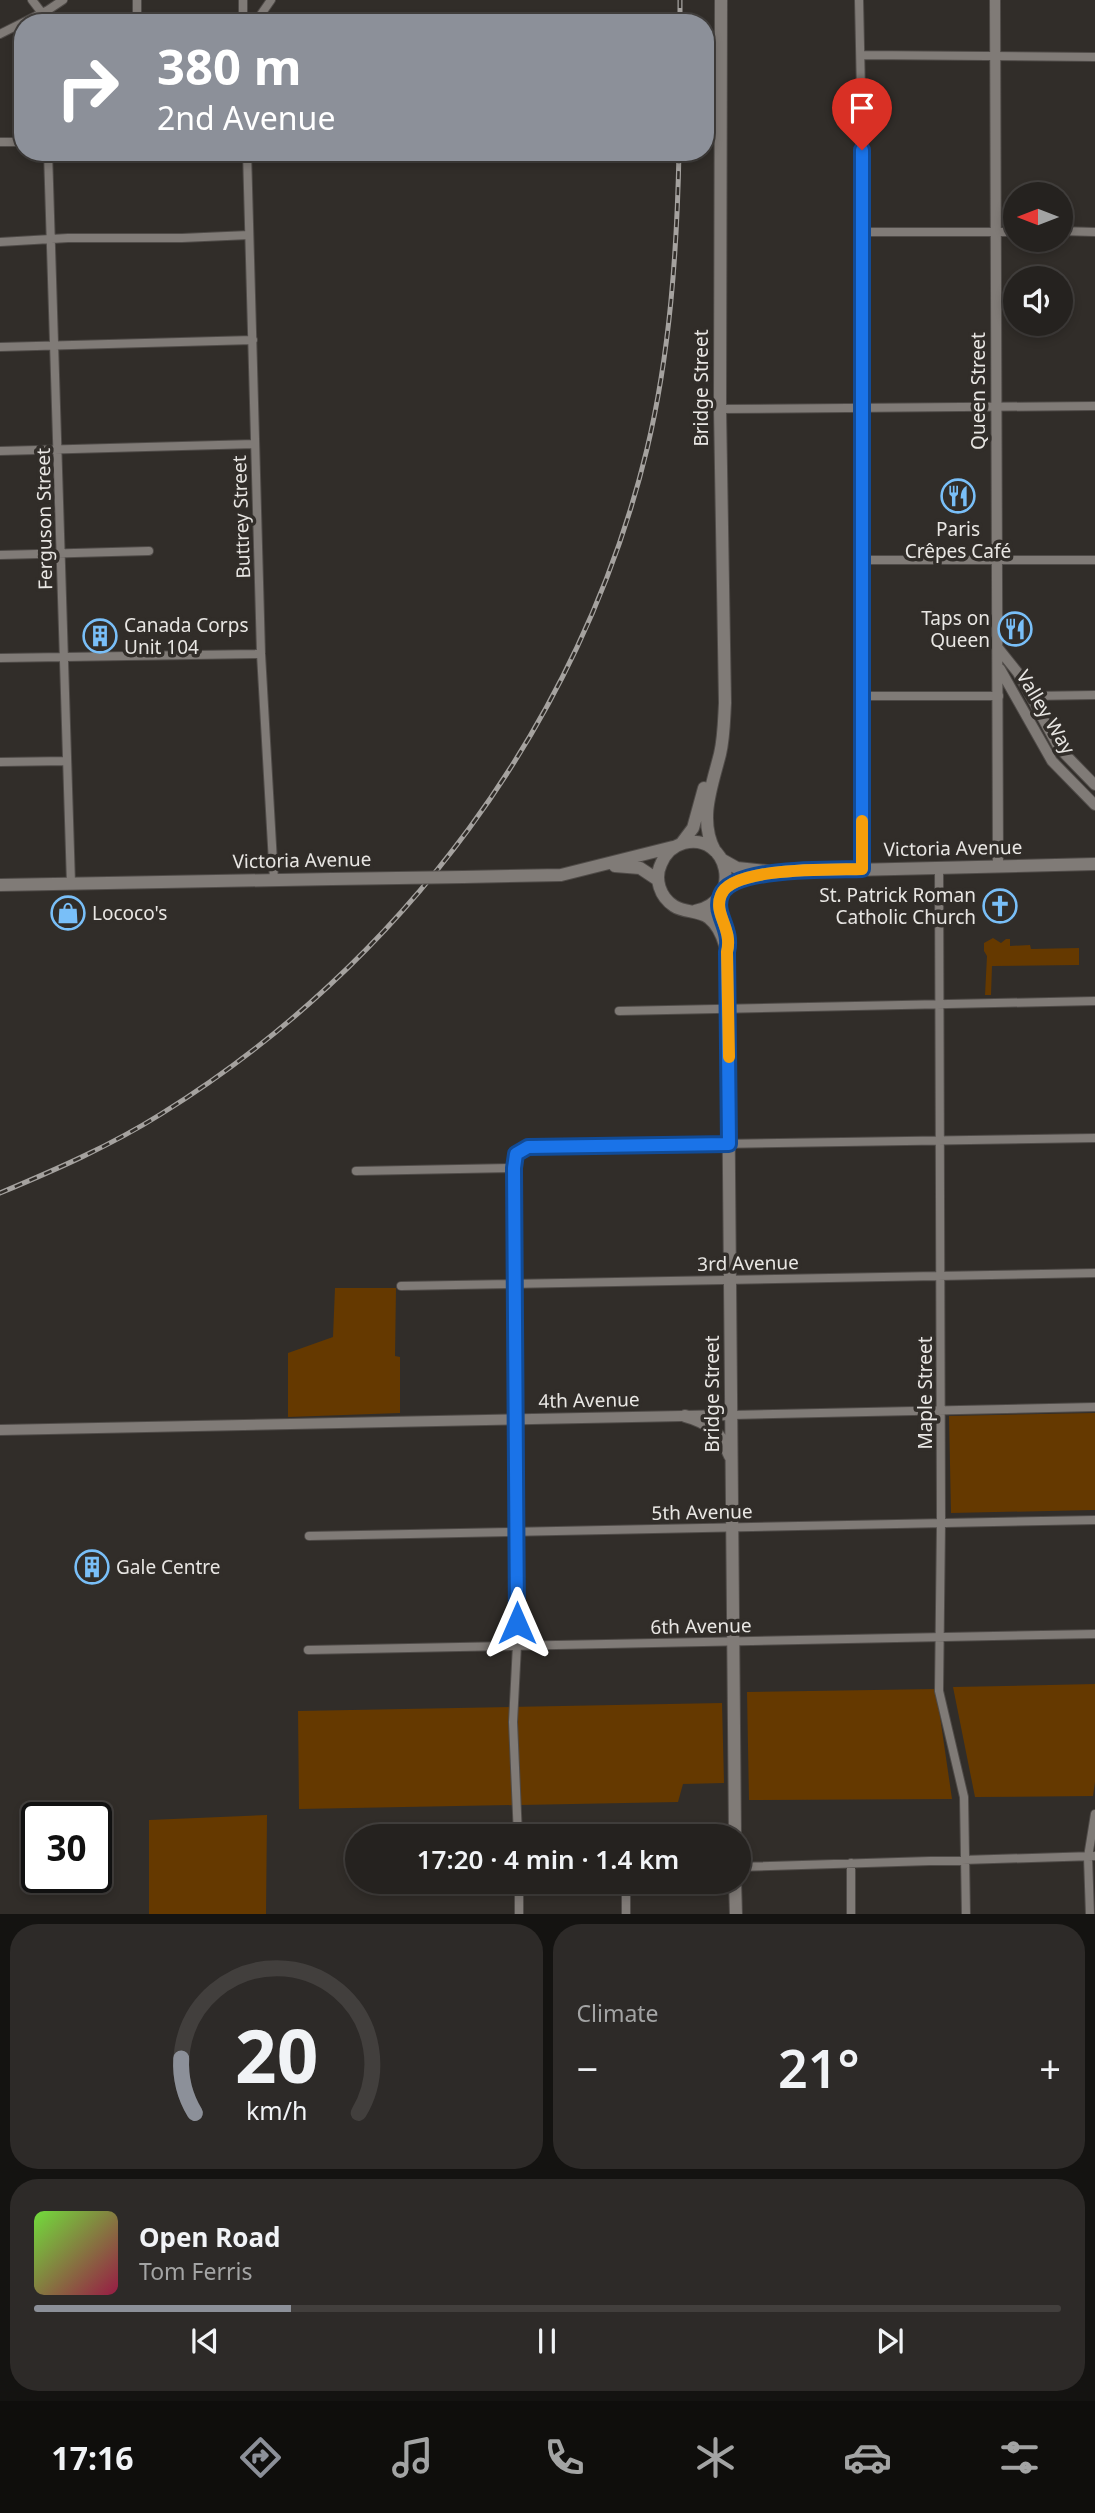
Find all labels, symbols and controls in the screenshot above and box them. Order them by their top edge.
text: 380 m [157,33,302,99]
icon: right [42,42,133,133]
pin [832,78,892,150]
icon: arrive [843,89,881,127]
text: 2nd Avenue [157,96,335,139]
north arrow [1003,182,1073,252]
map controls [1003,182,1073,336]
button: sound [1003,266,1073,336]
street label: Bridge Street [688,329,714,447]
street label: Queen Street [965,332,991,450]
street label: Ferguson Street [30,448,58,590]
street label: Buttrey Street [226,455,256,579]
restaurant icon: Paris Crêpes Café [939,477,977,515]
place label: Paris Crêpes Café [905,516,1011,564]
place label: Taps on Queen [921,605,990,653]
restaurant icon: Taps on Queen [996,610,1034,648]
place label: Canada Corps Unit 104 [124,612,249,660]
building icon: Canada Corps Unit 104 [81,617,119,655]
street label: Valley Way [1011,665,1082,759]
street label: Victoria Avenue [883,834,1023,862]
street label: Victoria Avenue [232,846,372,874]
place label: St. Patrick Roman Catholic Church [819,882,976,930]
church icon: St. Patrick Roman Catholic Church [981,887,1019,925]
shop icon: Lococo's [49,894,87,932]
place label: Lococo's [92,900,167,926]
street label: 3rd Avenue [697,1249,799,1277]
street label: Bridge Street [699,1335,725,1453]
street label: Maple Street [912,1336,938,1450]
street label: 4th Avenue [538,1386,640,1414]
street label: 5th Avenue [651,1498,753,1526]
building icon: Gale Centre [73,1548,111,1586]
place label: Gale Centre [116,1554,221,1580]
position arrow [480,1586,554,1660]
street label: 6th Avenue [650,1612,752,1640]
speed limit sign: 30 [21,1802,112,1893]
text: 17:20 · 4 min · 1.4 km [417,1841,679,1877]
text: Climate [577,1997,659,2029]
text: 20 [235,2005,318,2104]
text: 21° [778,2032,860,2103]
text: − [577,2042,598,2094]
text: + [1039,2042,1061,2094]
text: km/h [245,2092,307,2126]
text: Open Road [139,2219,281,2255]
text: Tom Ferris [139,2255,252,2287]
icon: previous [186,2322,224,2360]
icon: pause [528,2322,566,2360]
icon: next [871,2322,909,2360]
icon: directions [236,2433,285,2482]
icon: music [388,2433,437,2482]
icon: phone [540,2433,589,2482]
icon: climate [691,2433,740,2482]
icon: car [843,2433,892,2482]
icon: filters [995,2433,1044,2482]
text: 17:16 [51,2436,134,2479]

